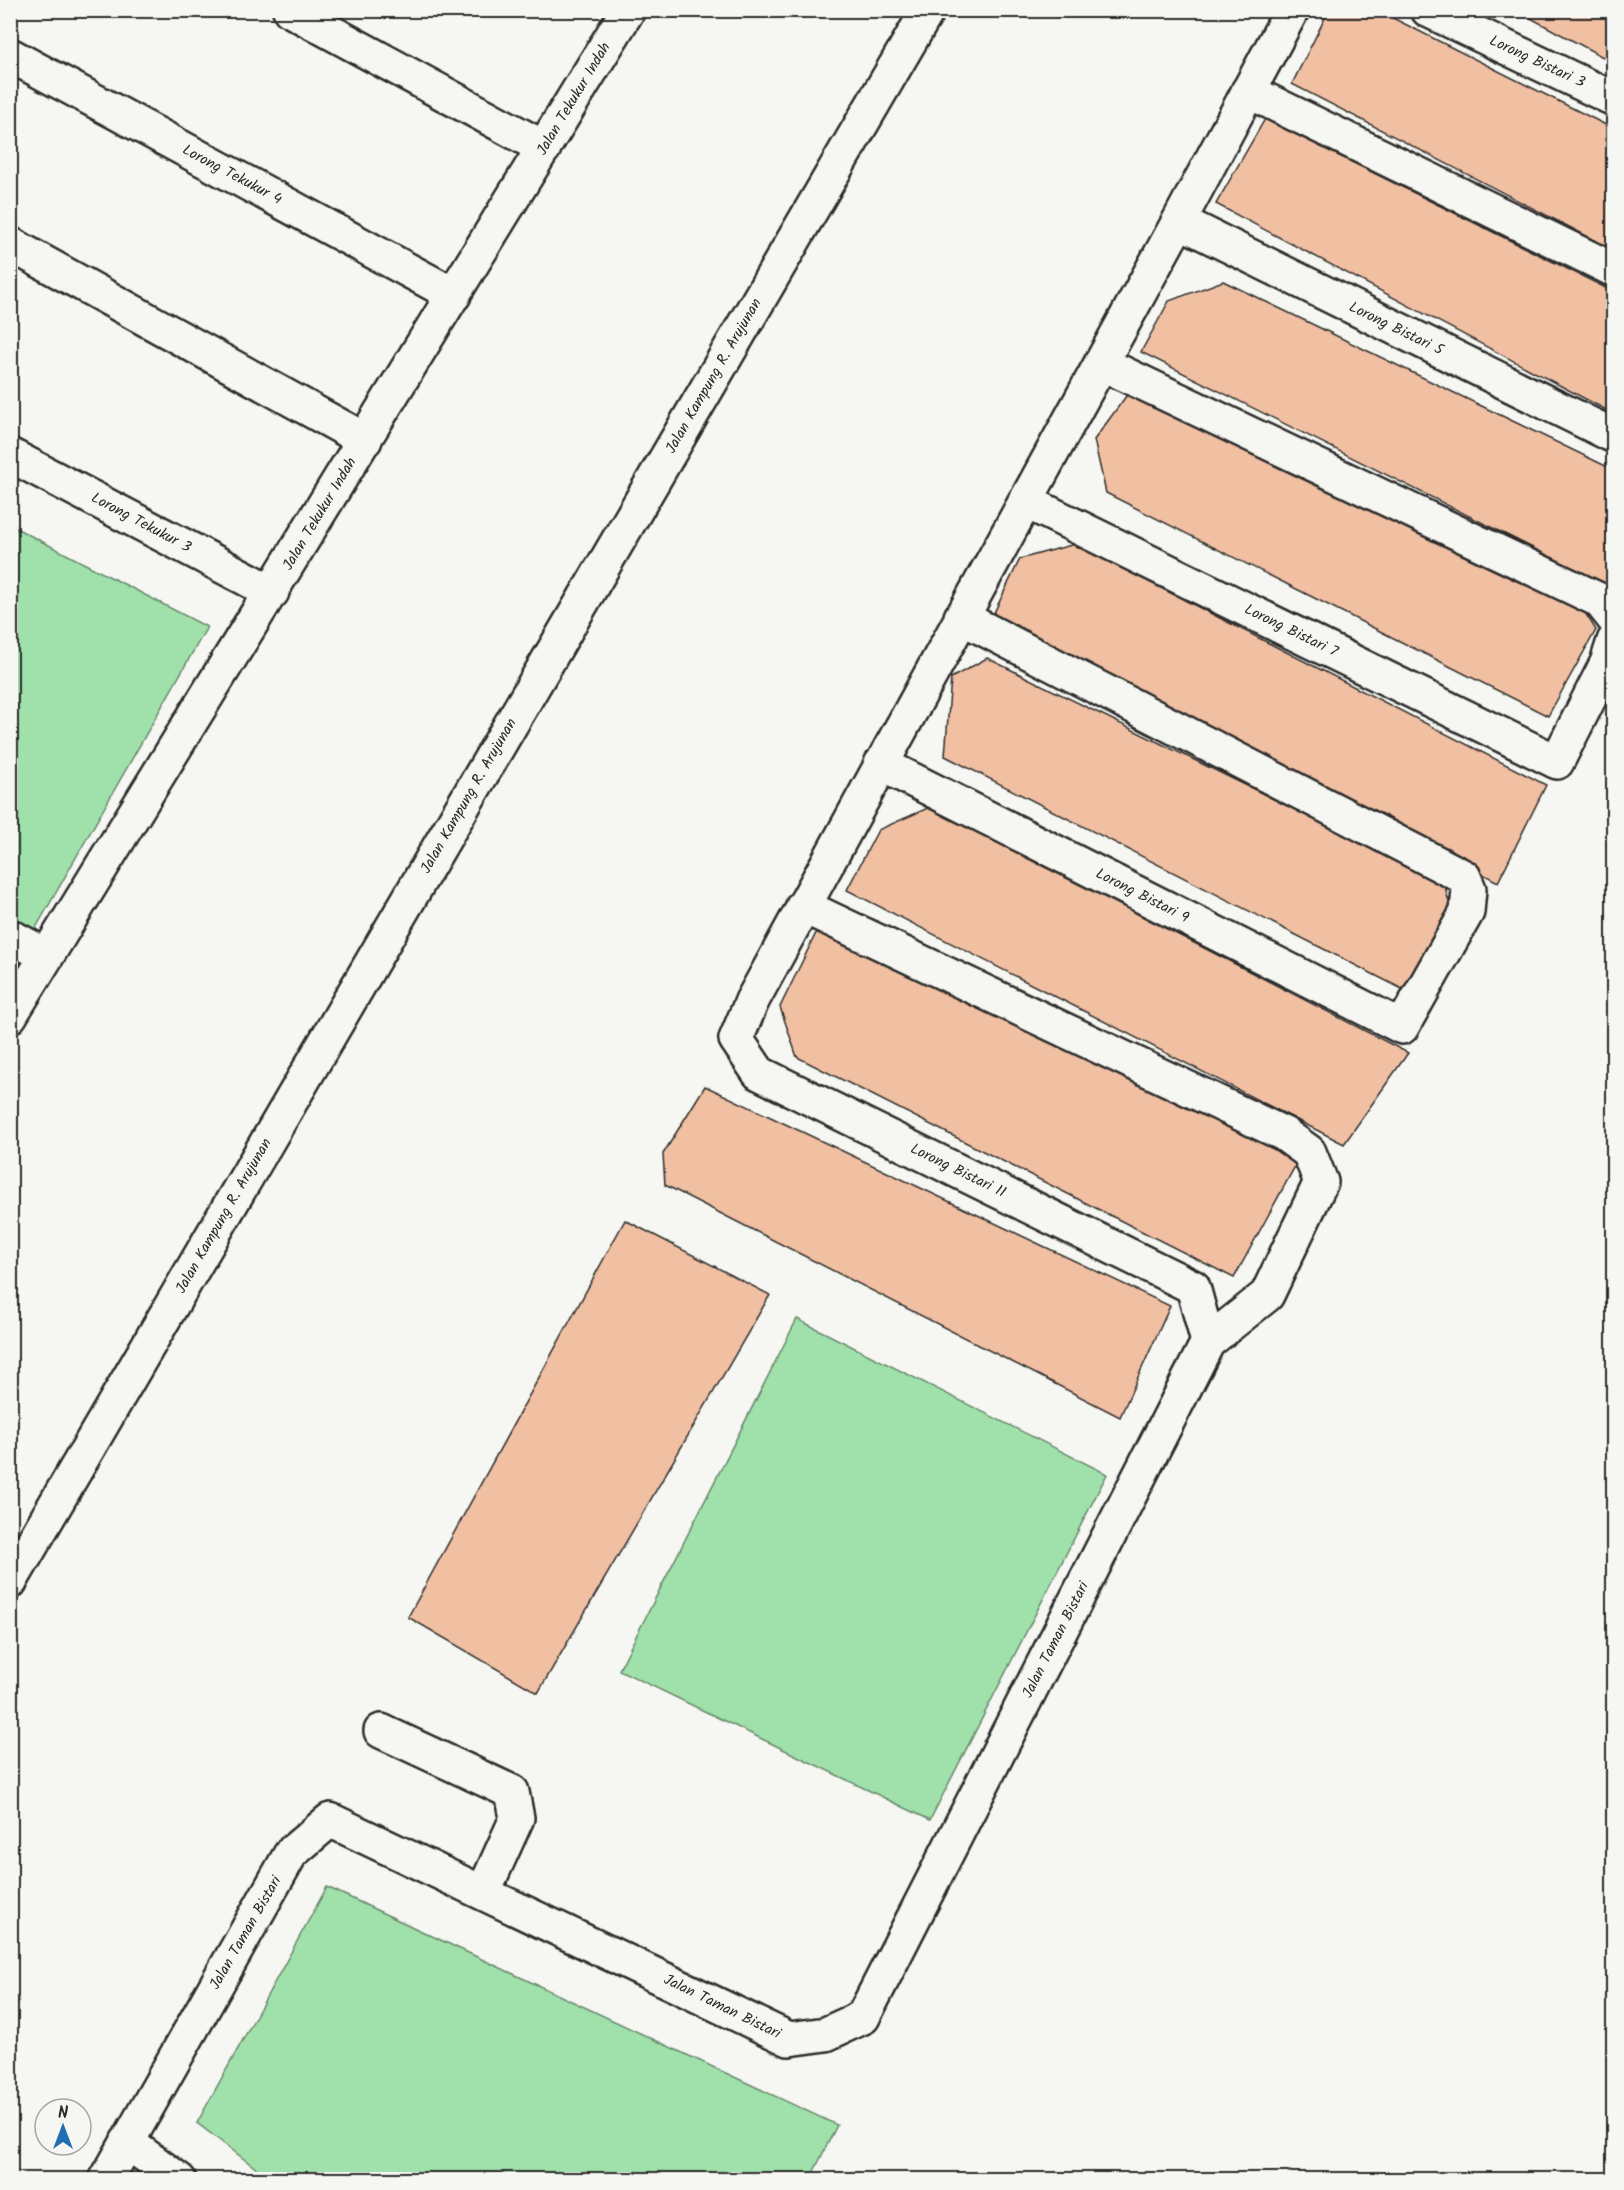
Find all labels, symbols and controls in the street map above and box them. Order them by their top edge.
street label: Lorong Bistari 3 [1485,29,1589,95]
street label: Jalan Tekukur Indah [531,38,617,160]
street label: Lorong Tekukur 4 [178,138,286,212]
street label: Jalan Kampung R. Arujunan [660,294,768,458]
street label: Lorong Bistari 5 [1345,296,1448,363]
street label: Jalan Tekukur Indah [277,453,363,575]
street label: Lorong Tekukur 3 [86,486,196,560]
street label: Lorong Bistari 7 [1240,598,1343,665]
street label: Jalan Kampung R. Arujunan [415,714,523,878]
street label: Lorong Bistari 9 [1091,862,1194,930]
street label: Jalan Kampung R. Arujunan [170,1134,278,1298]
street label: Lorong Bistari 11 [906,1137,1010,1205]
street label: Jalan Taman Bistari [1016,1576,1096,1702]
street label: Jalan Taman Bistari [204,1870,289,1994]
street label: Jalan Taman Bistari [659,1968,786,2046]
north arrow [33,2097,93,2157]
text: N [58,2101,68,2126]

